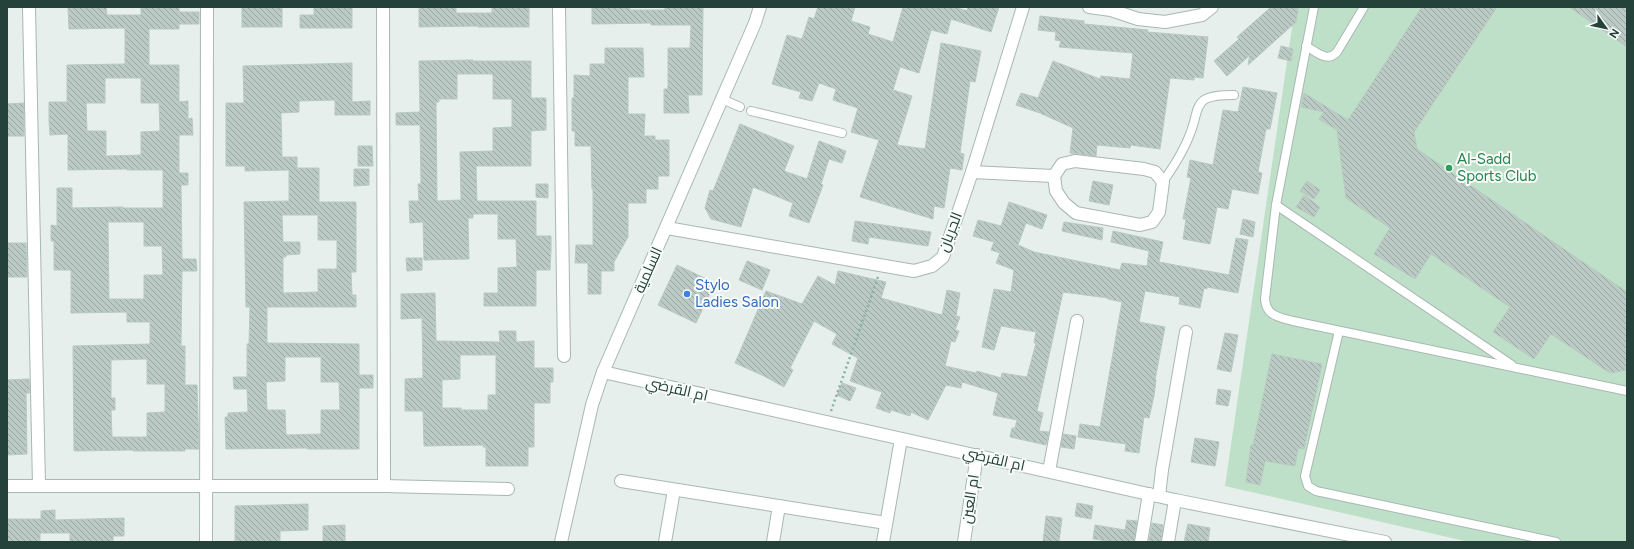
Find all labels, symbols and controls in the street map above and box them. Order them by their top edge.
north arrow [1586,8,1626,48]
text: N [1606,26,1622,40]
place label: Al-Sadd Sports Club [1457,150,1537,185]
marker: Al-Sadd Sports Club [1444,163,1454,173]
street label: الجريان [934,209,967,255]
street label: السلمية [630,244,666,296]
place label: Stylo Ladies Salon [695,276,779,311]
marker: Stylo Ladies Salon [682,289,692,299]
street label: ام القرضي [643,373,710,408]
street label: ام القرضي [960,443,1027,478]
street label: ام العين [957,473,984,525]

